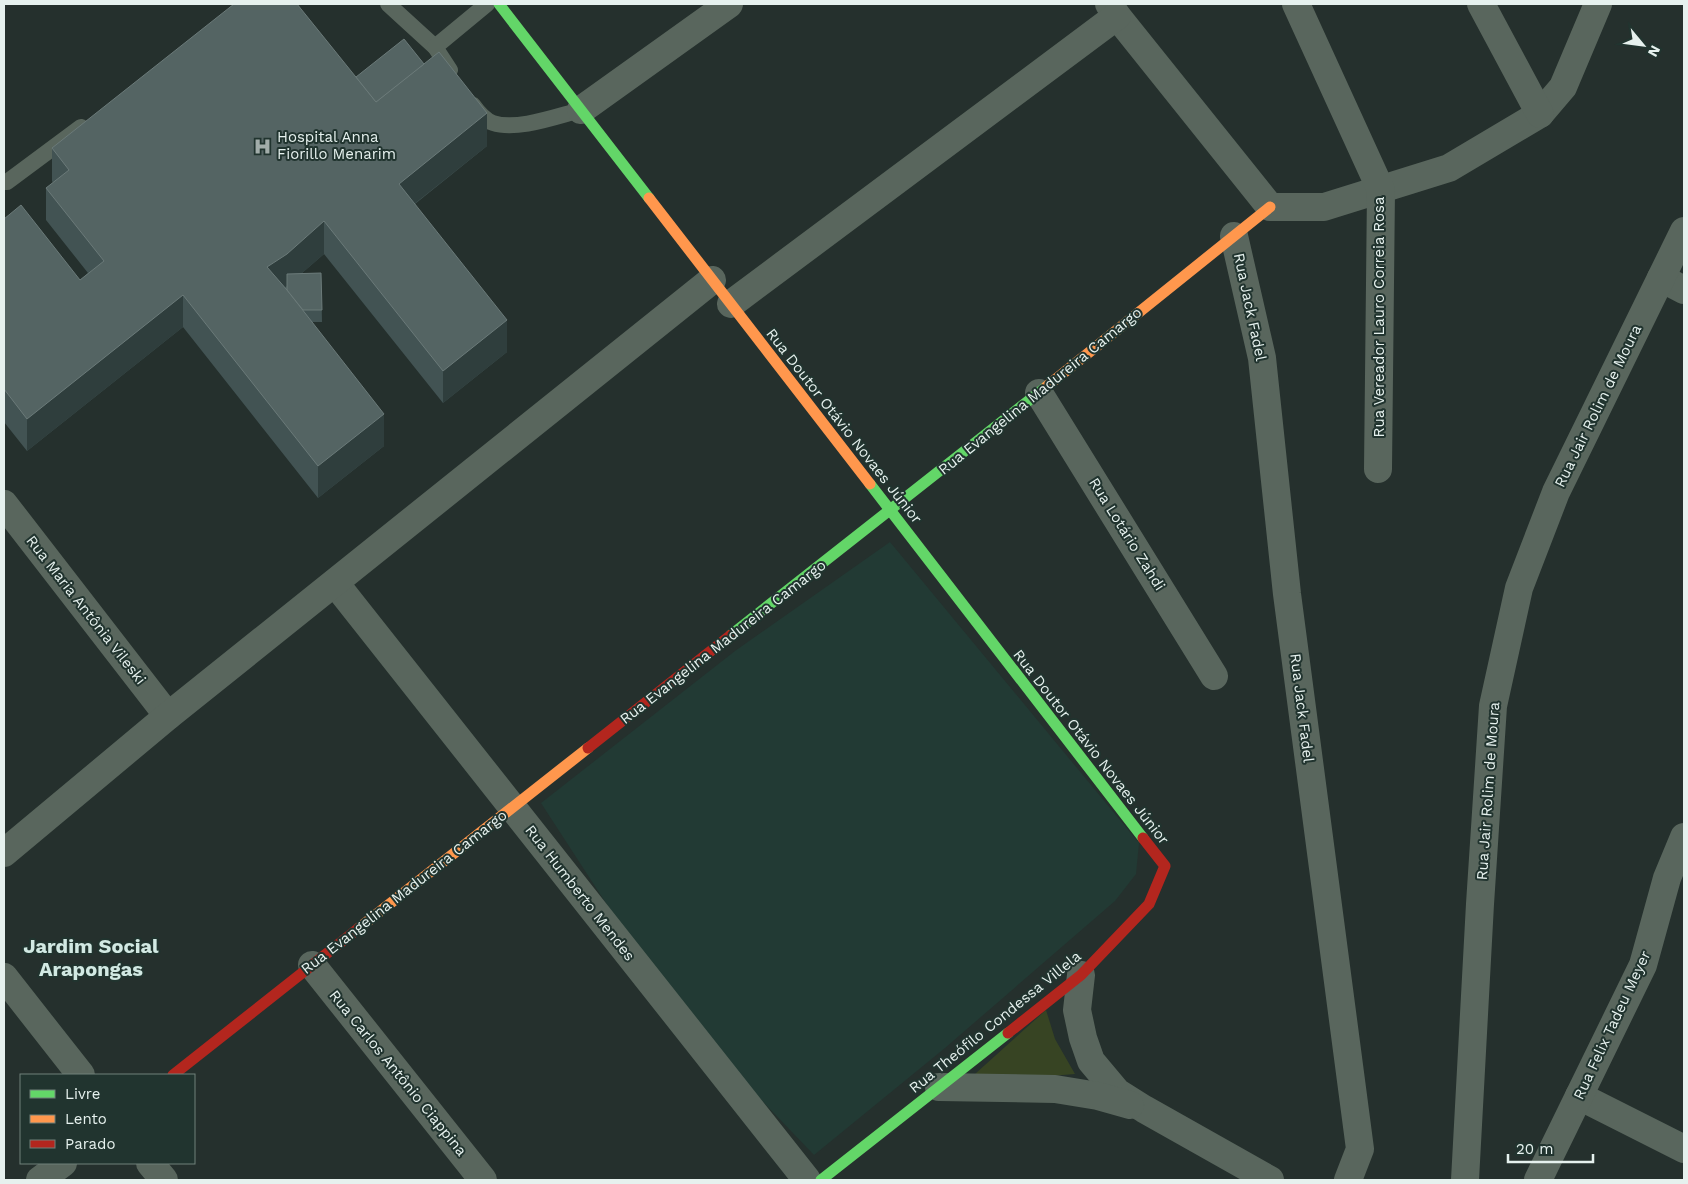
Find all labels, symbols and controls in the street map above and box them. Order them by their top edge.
north arrow [1618,20,1668,70]
text: N [1645,43,1664,60]
place label: Hospital Anna Fiorillo Menarim [277,128,396,163]
hospital icon: Hospital Anna Fiorillo Menarim [253,136,273,156]
street label: Rua Vereador Lauro Correia Rosa [1370,196,1388,437]
street label: Rua Jack Fadel [1230,251,1270,363]
street label: Rua Evangelina Madureira Camargo [935,303,1145,479]
street label: Rua Jair Rolim de Moura [1551,321,1645,490]
street label: Rua Doutor Otávio Novaes Júnior [762,325,926,527]
street label: Rua Lotário Zahdi [1085,474,1169,594]
street label: Rua Maria Antônia Vileski [22,532,150,688]
street label: Rua Evangelina Madureira Camargo [616,556,830,728]
street label: Rua Doutor Otávio Novaes Júnior [1009,646,1173,848]
street label: Rua Jack Fadel [1286,652,1318,764]
street label: Rua Jair Rolim de Moura [1473,701,1503,881]
street label: Rua Evangelina Madureira Camargo [297,806,511,978]
street label: Rua Humberto Mendes [521,821,639,965]
district label: Jardim Social Arapongas [23,934,159,981]
street label: Rua Theófilo Condessa Villela [905,947,1085,1097]
street label: Rua Felix Tadeu Meyer [1570,948,1654,1102]
street label: Rua Carlos Antônio Ciappina [325,986,471,1160]
legend [20,1074,195,1164]
text: Livre [65,1085,100,1103]
text: Lento [65,1110,107,1128]
scale bar [1508,1132,1593,1164]
text: Parado [65,1135,115,1153]
text: 20 m [1516,1140,1554,1158]

